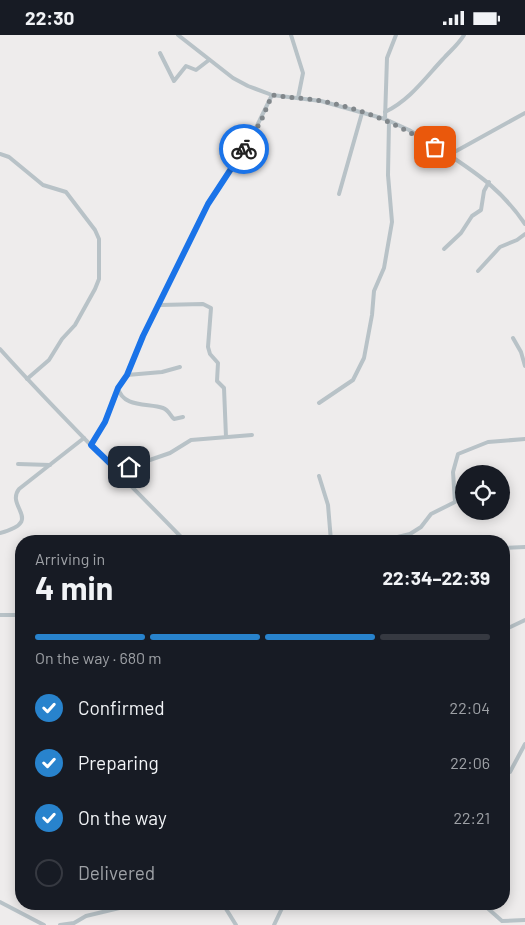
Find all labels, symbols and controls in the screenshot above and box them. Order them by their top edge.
text: 22:30 [25,6,74,29]
courier [219,124,269,174]
pin [414,126,456,168]
icon: bag [421,133,449,161]
icon: bike [230,135,258,163]
pin [108,446,150,488]
icon: home [115,453,143,481]
map controls [455,465,510,520]
button: locate [455,465,510,520]
text: Arriving in [35,549,105,568]
text: 22:34–22:39 [382,566,490,589]
text: 4 min [35,568,113,606]
text: On the way · 680 m [35,648,161,667]
icon: check [35,694,63,722]
text: Confirmed [78,696,165,719]
text: 22:04 [450,698,490,717]
icon: check [35,749,63,777]
text: Preparing [78,751,159,774]
text: 22:06 [450,753,490,772]
icon: check [35,804,63,832]
text: On the way [78,806,167,829]
text: 22:21 [453,808,490,827]
text: Delivered [78,861,155,884]

